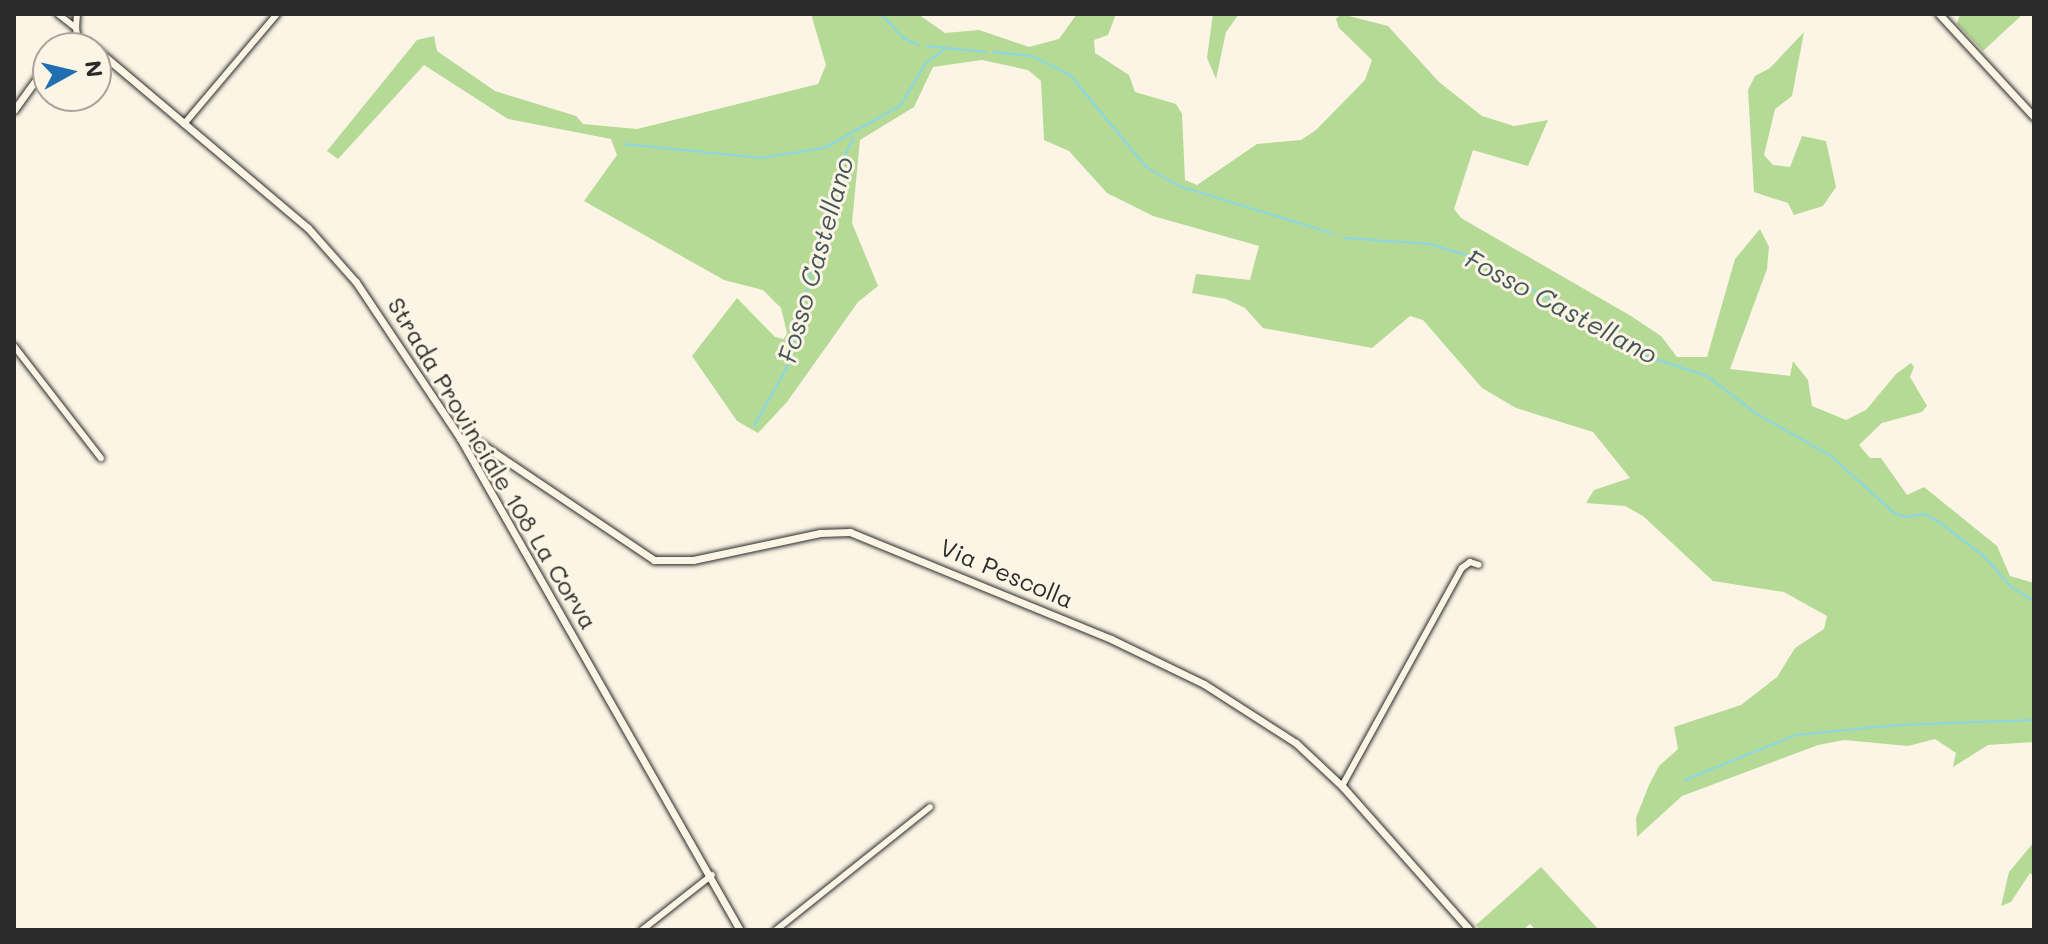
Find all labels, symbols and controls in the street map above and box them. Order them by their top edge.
north arrow [32,32,112,112]
text: N [79,59,110,79]
water label: Fosso Castellano [772,153,860,367]
water label: Fosso Castellano [1460,243,1662,371]
street label: Strada Provinciale 108 La Corva [382,292,604,634]
street label: Via Pescolla [936,532,1078,614]

